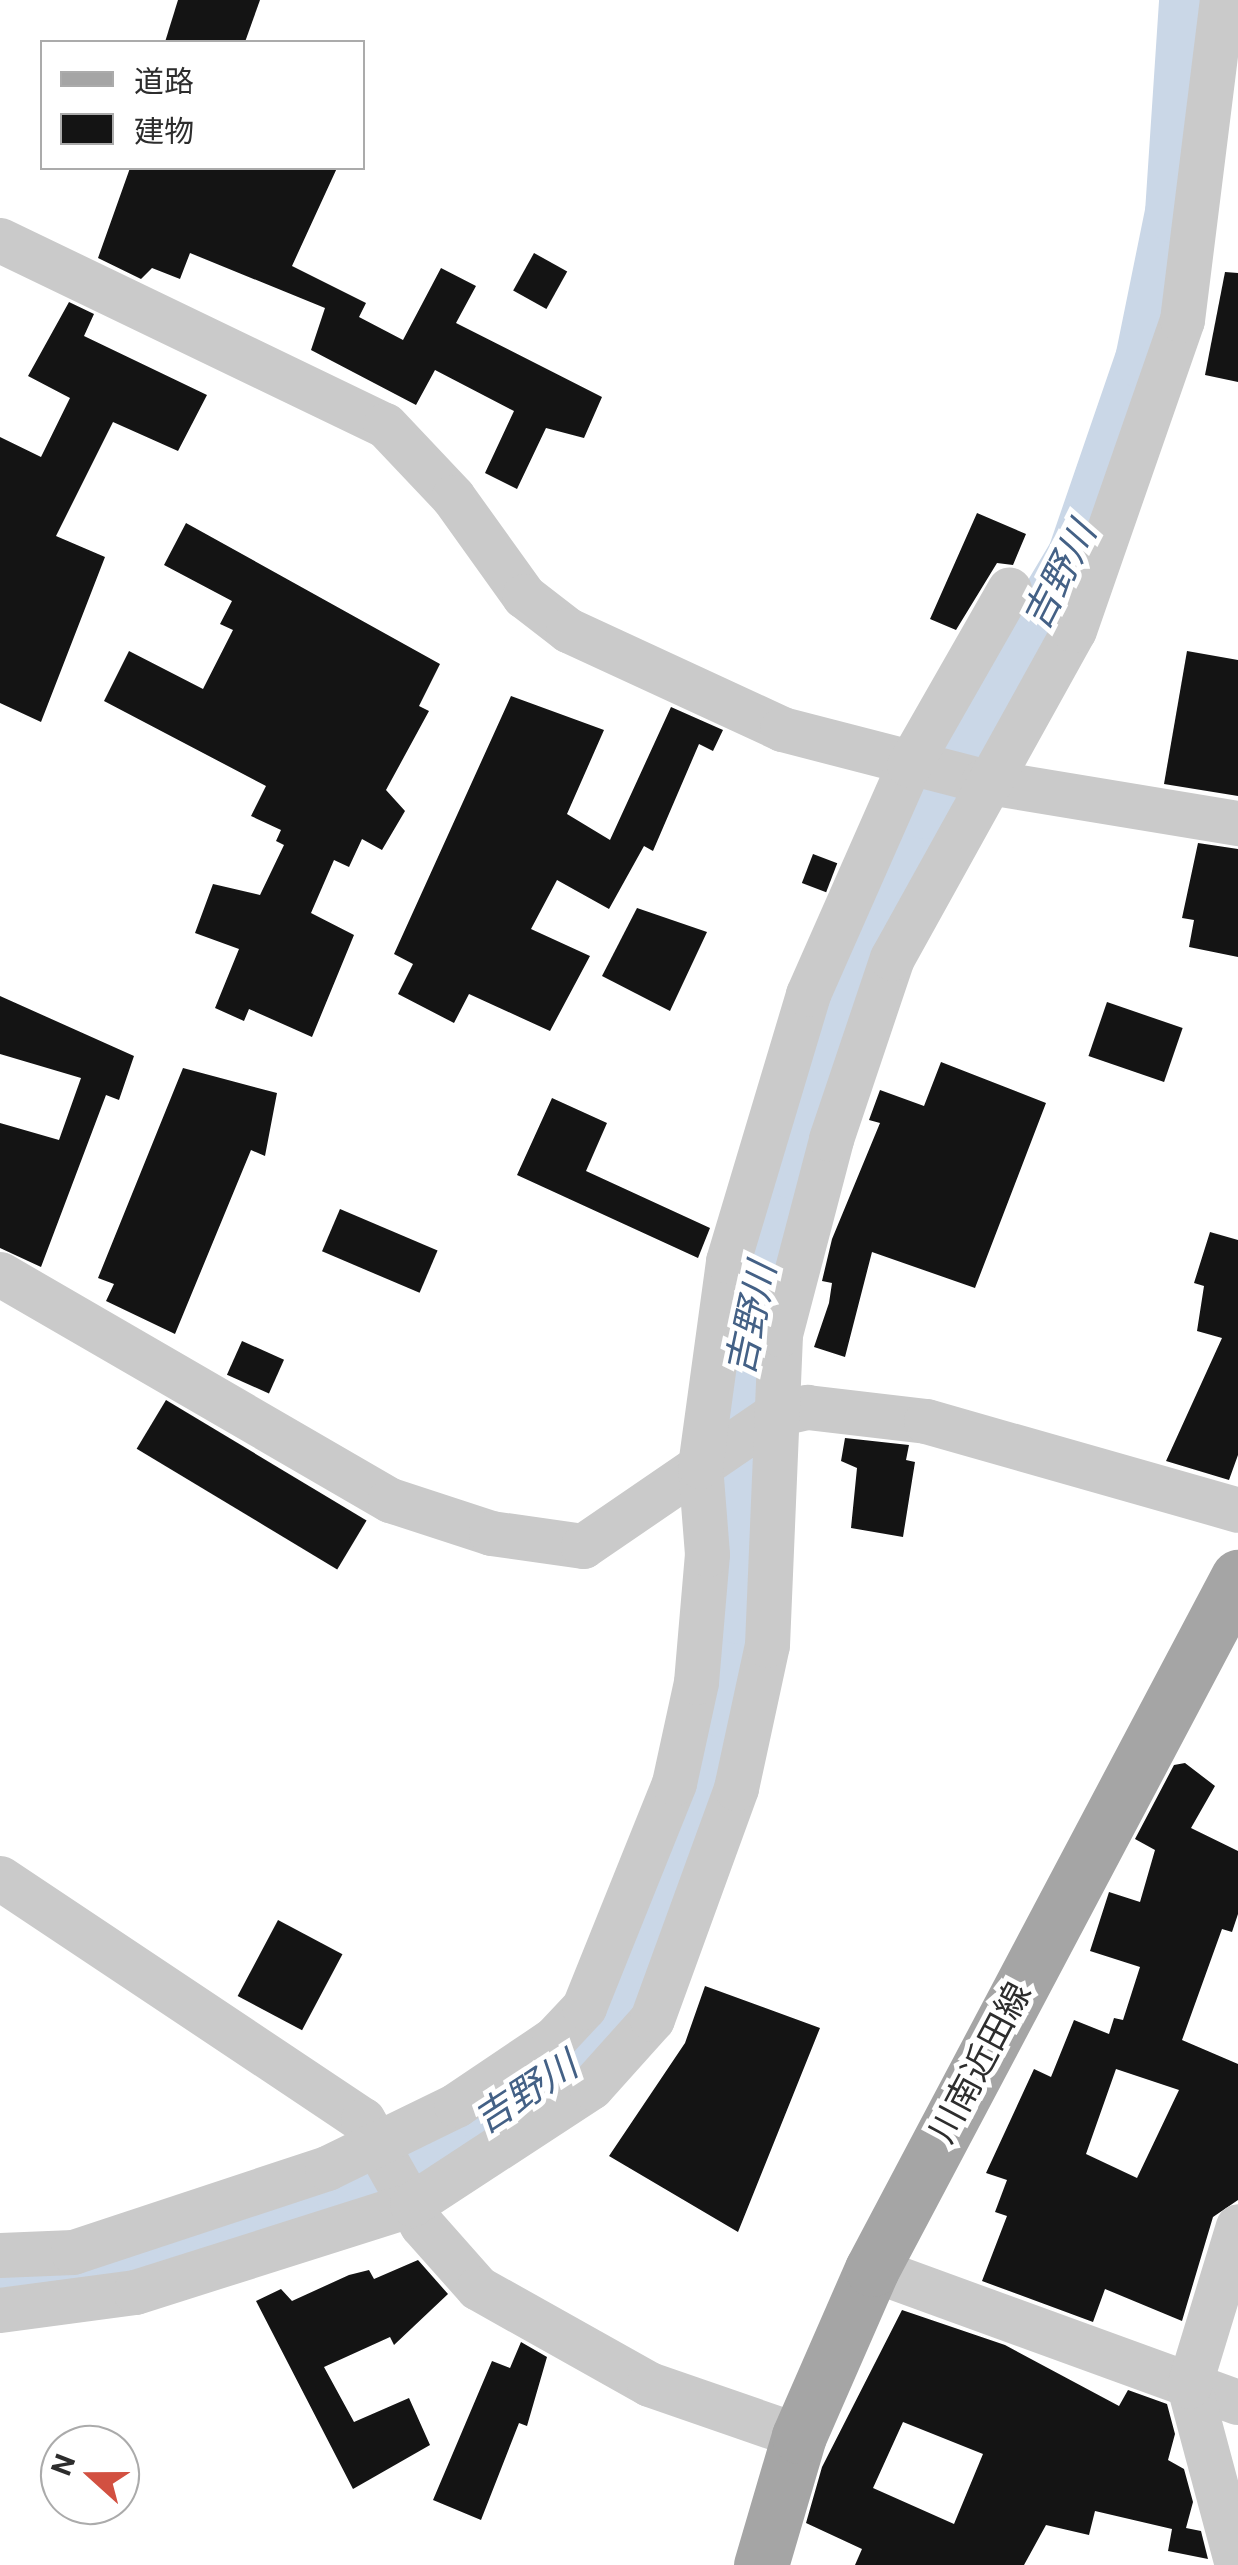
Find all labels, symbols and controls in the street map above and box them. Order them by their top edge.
legend [40,40,365,170]
text: 道路 [134,64,194,99]
text: 建物 [134,114,194,149]
water label: 吉野川 [1014,515,1106,637]
water label: 吉野川 [718,1259,786,1379]
street label: 川南近田線 [921,1976,1041,2150]
water label: 吉野川 [466,2043,586,2143]
north arrow [40,2425,140,2525]
text: N [44,2450,82,2480]

